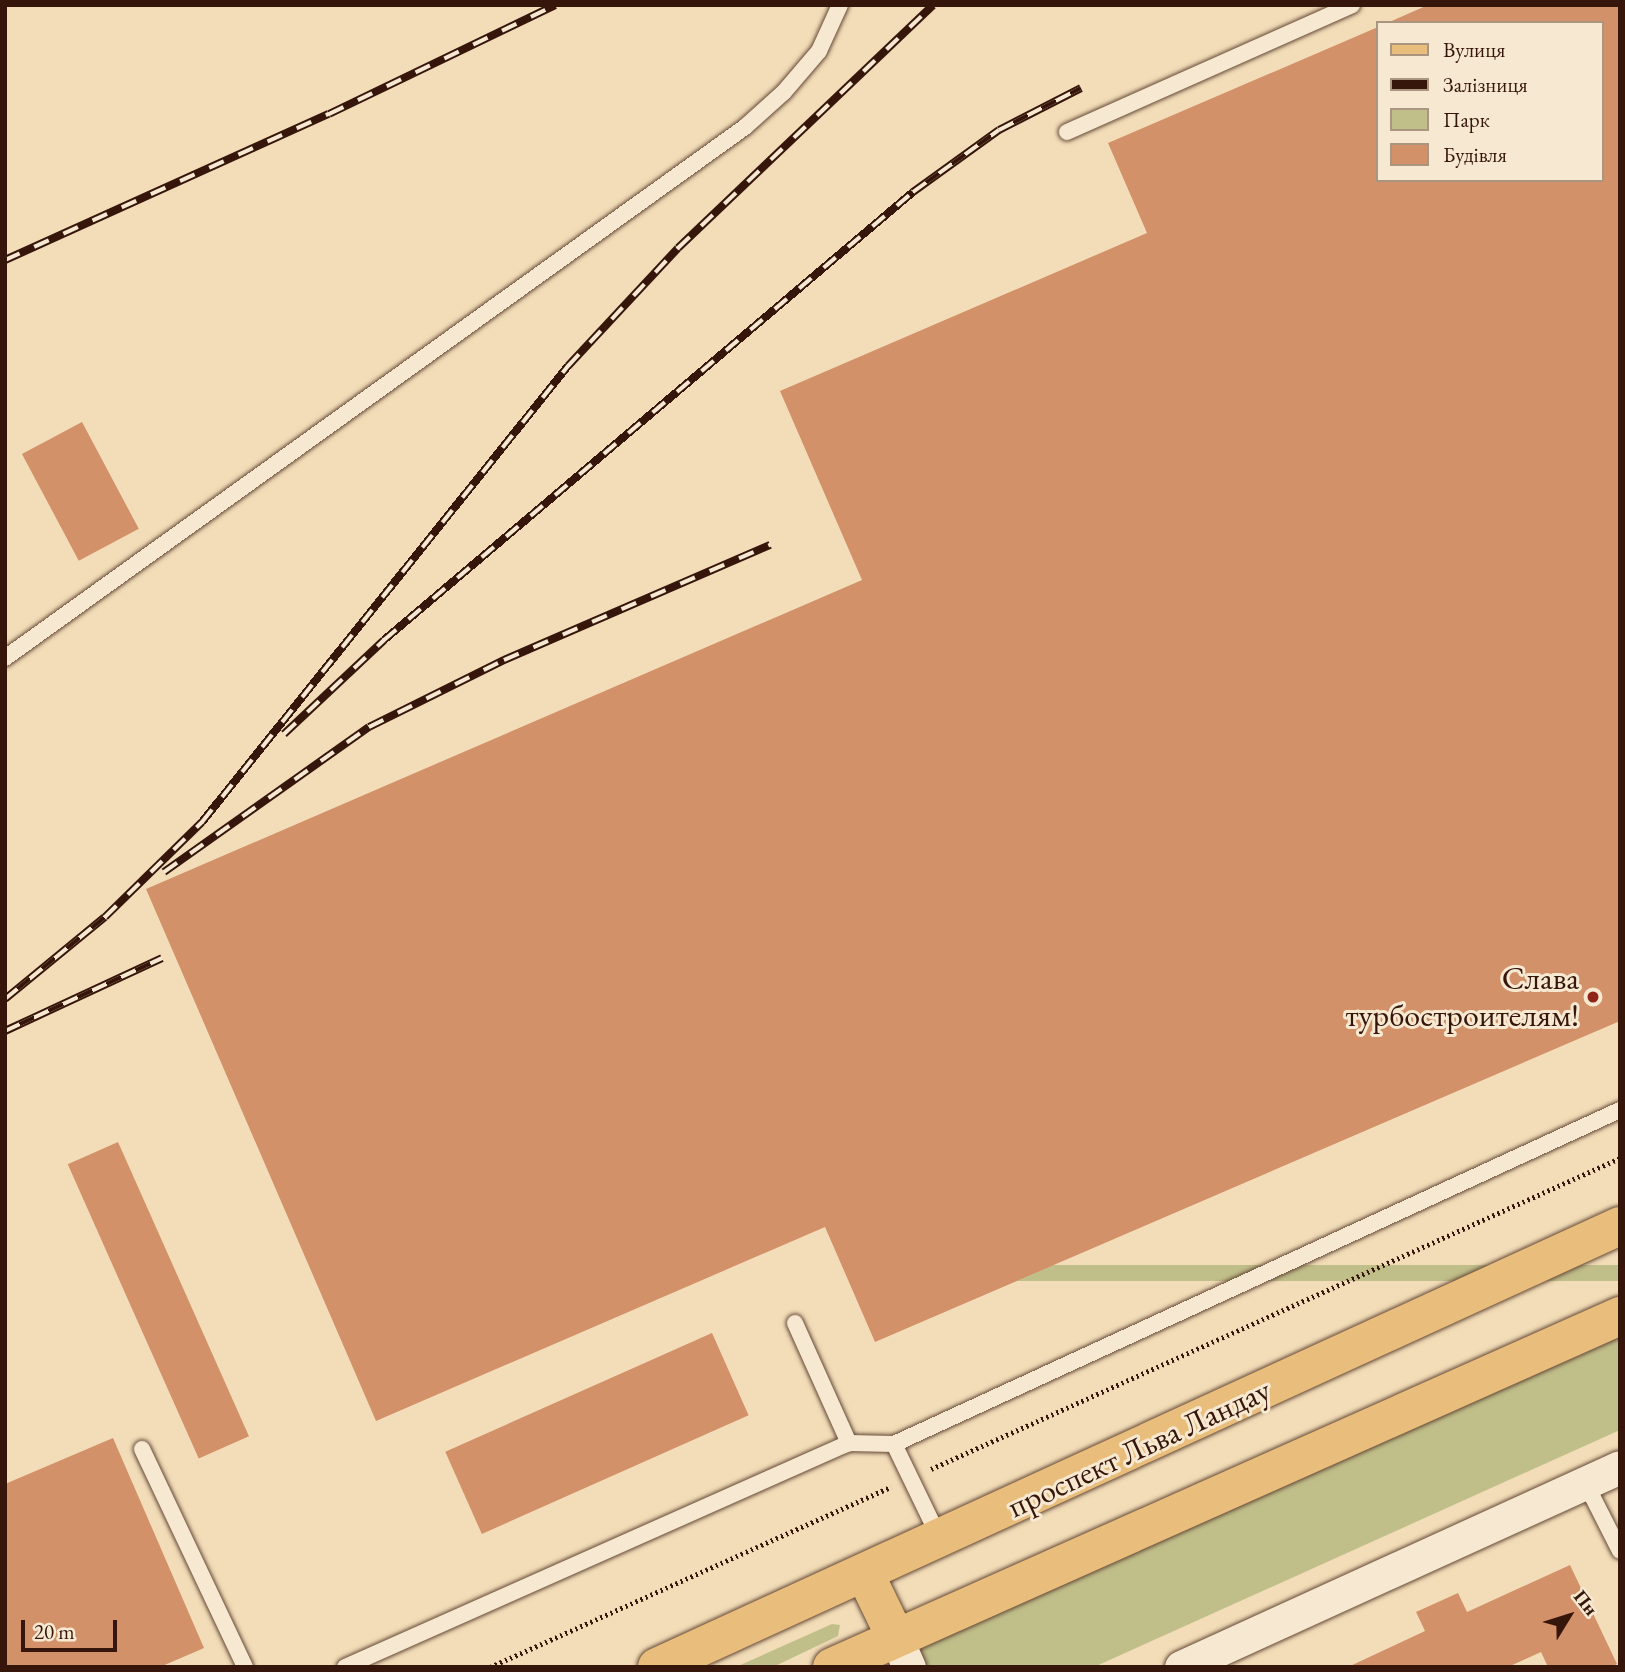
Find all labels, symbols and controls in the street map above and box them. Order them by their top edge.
legend [1376,21,1604,182]
text: Вулиця [1443,36,1505,63]
text: Залізниця [1443,71,1528,98]
text: Парк [1443,106,1490,133]
text: Будівля [1443,141,1507,168]
place label: Слава турбостроителям! [1345,960,1579,1035]
marker: Слава турбостроителям! [1585,989,1601,1005]
street label: проспект Льва Ландау [1001,1370,1277,1526]
north arrow [1534,1581,1604,1651]
text: Пн [1568,1585,1604,1621]
scale bar [24,1606,121,1650]
text: 20 m [34,1618,75,1645]

